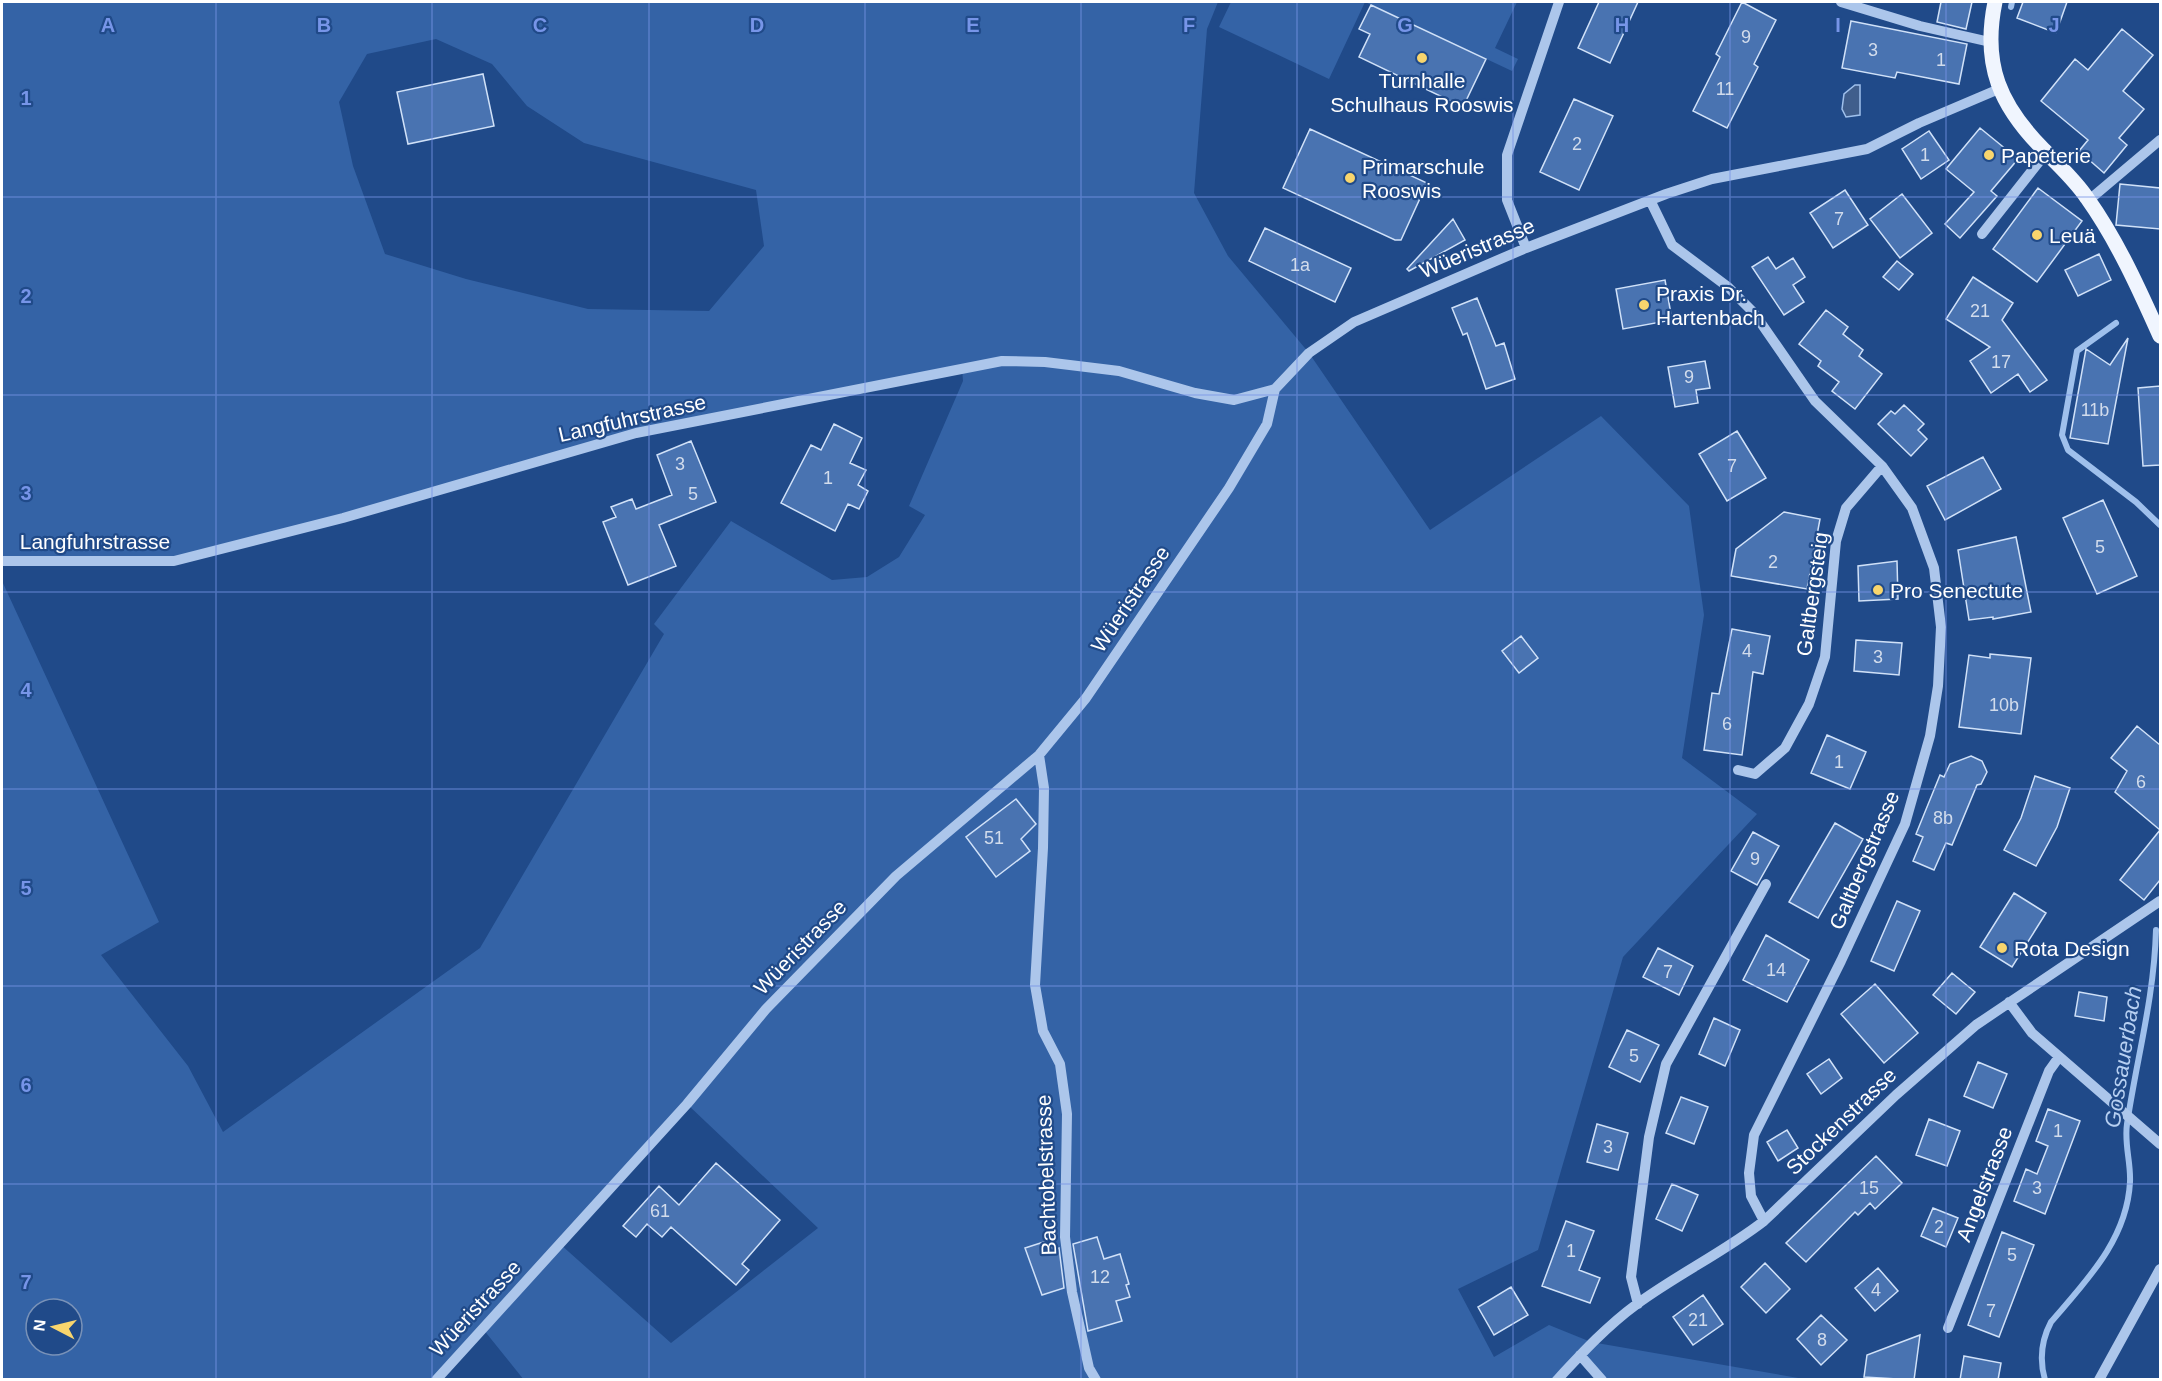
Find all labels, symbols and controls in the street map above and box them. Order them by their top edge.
text: A [101,14,115,36]
text: B [317,14,331,36]
text: C [533,14,547,36]
text: D [750,14,764,36]
text: E [966,14,980,36]
text: F [1183,14,1195,36]
text: G [1397,14,1413,36]
text: H [1615,14,1629,36]
text: I [1835,14,1841,36]
text: J [2048,14,2060,36]
house number: 9 [1741,27,1751,47]
house number: 3 [1868,40,1878,60]
house number: 1 [1936,50,1946,70]
marker: Turnhalle Schulhaus Rooswis [1415,51,1429,65]
place label: Turnhalle Schulhaus Rooswis [1330,69,1514,116]
house number: 11 [1716,79,1734,99]
text: 1 [20,87,32,109]
house number: 2 [1572,134,1582,154]
place label: Papeterie [2001,144,2091,167]
house number: 1 [1920,145,1930,165]
marker: Papeterie [1982,148,1996,162]
place label: Primarschule Rooswis [1362,155,1485,202]
marker: Primarschule Rooswis [1343,171,1357,185]
house number: 7 [1834,209,1844,229]
street label: Wüeristrasse [1416,213,1538,283]
place label: Leuä [2049,224,2096,247]
marker: Leuä [2030,228,2044,242]
house number: 1a [1290,255,1311,275]
place label: Praxis Dr. Hartenbach [1656,282,1765,329]
text: 2 [20,285,32,307]
marker: Praxis Dr. Hartenbach [1637,298,1651,312]
house number: 21 [1970,301,1990,321]
house number: 17 [1991,352,2011,372]
house number: 9 [1684,367,1694,387]
street label: Langfuhrstrasse [556,390,708,446]
house number: 11b [2081,400,2109,420]
house number: 3 [675,454,685,474]
house number: 7 [1727,456,1737,476]
house number: 1 [823,468,833,488]
text: 3 [20,482,32,504]
house number: 5 [688,484,698,504]
street label: Langfuhrstrasse [20,530,170,553]
street label: Galtbergsteig [1792,531,1832,657]
house number: 5 [2095,537,2105,557]
street label: Wüeristrasse [1086,542,1174,656]
house number: 2 [1768,552,1778,572]
place label: Pro Senectute [1890,579,2023,602]
marker: Pro Senectute [1871,583,1885,597]
house number: 4 [1742,641,1752,661]
house number: 3 [1873,647,1883,667]
text: 4 [20,679,32,701]
house number: 10b [1989,695,2019,715]
house number: 6 [1722,714,1732,734]
house number: 1 [1834,752,1844,772]
house number: 6 [2136,772,2146,792]
street label: Galtbergstrasse [1824,787,1904,933]
house number: 8b [1933,808,1953,828]
house number: 51 [984,828,1004,848]
house number: 9 [1750,849,1760,869]
text: 5 [20,877,32,899]
street label: Wüeristrasse [749,895,851,999]
place label: Rota Design [2014,937,2130,960]
marker: Rota Design [1995,941,2009,955]
house number: 14 [1766,960,1786,980]
house number: 7 [1663,962,1673,982]
water label: Gossauerbach [2099,984,2147,1130]
house number: 5 [1629,1046,1639,1066]
street label: Stockenstrasse [1781,1063,1901,1179]
text: 6 [20,1074,32,1096]
street label: Bachtobelstrasse [1032,1094,1060,1256]
house number: 1 [2053,1121,2063,1141]
street label: Angelstrasse [1952,1123,2016,1245]
house number: 3 [1603,1137,1613,1157]
house number: 15 [1859,1178,1879,1198]
house number: 3 [2032,1178,2042,1198]
house number: 61 [650,1201,670,1221]
house number: 2 [1934,1217,1944,1237]
house number: 1 [1566,1241,1576,1261]
house number: 5 [2007,1245,2017,1265]
street label: Wüeristrasse [425,1255,525,1361]
house number: 12 [1090,1267,1110,1287]
text: 7 [20,1271,32,1293]
house number: 4 [1871,1280,1881,1300]
north arrow [24,1297,84,1357]
house number: 7 [1986,1301,1996,1321]
house number: 21 [1688,1310,1708,1330]
text: N [30,1318,49,1332]
house number: 8 [1817,1330,1827,1350]

